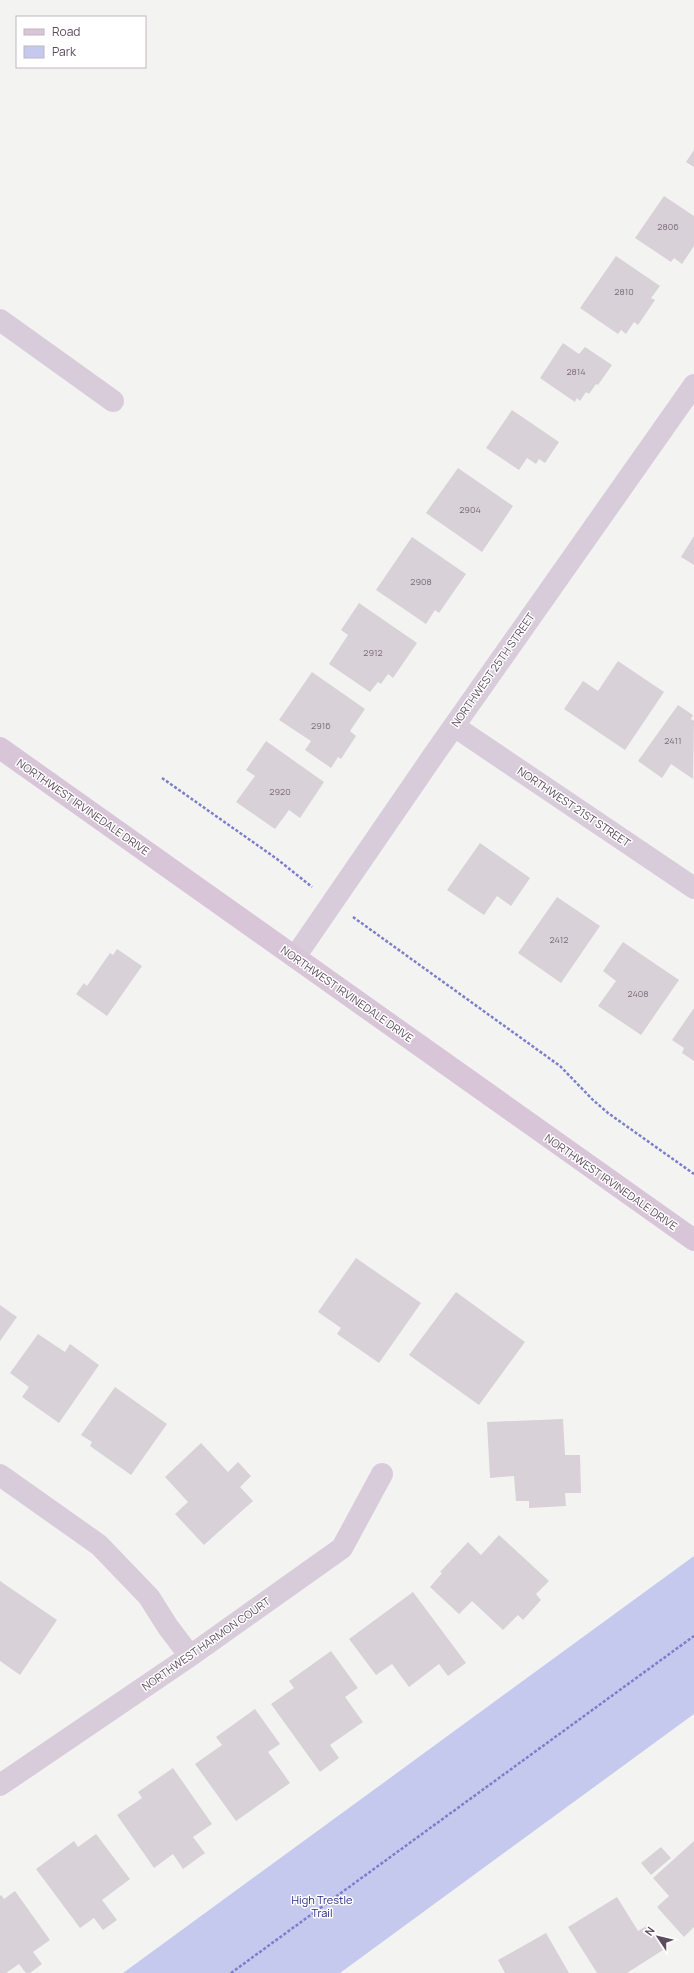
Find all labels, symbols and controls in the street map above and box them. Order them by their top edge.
legend [16,16,146,68]
text: Road [52,23,80,40]
text: Park [52,43,77,60]
house number: 2806 [657,220,679,233]
house number: 2810 [614,285,634,298]
house number: 2814 [566,365,586,378]
house number: 2904 [459,503,481,516]
house number: 2908 [410,575,432,588]
street label: NORTHWEST 25TH STREET [447,609,538,730]
house number: 2912 [363,646,383,659]
house number: 2916 [311,719,331,732]
house number: 2411 [664,734,682,747]
street label: NORTHWEST IRVINEDALE DRIVE [14,755,153,858]
street label: NORTHWEST 21ST STREET [515,763,634,850]
house number: 2920 [269,785,291,798]
house number: 2412 [550,933,568,946]
street label: NORTHWEST IRVINEDALE DRIVE [278,942,417,1045]
house number: 2408 [628,987,648,1000]
street label: NORTHWEST IRVINEDALE DRIVE [542,1130,681,1233]
street label: NORTHWEST HARMON COURT [139,1593,273,1694]
park label: High Trestle Trail [292,1892,353,1920]
north arrow [638,1917,678,1957]
text: N [641,1923,658,1939]

